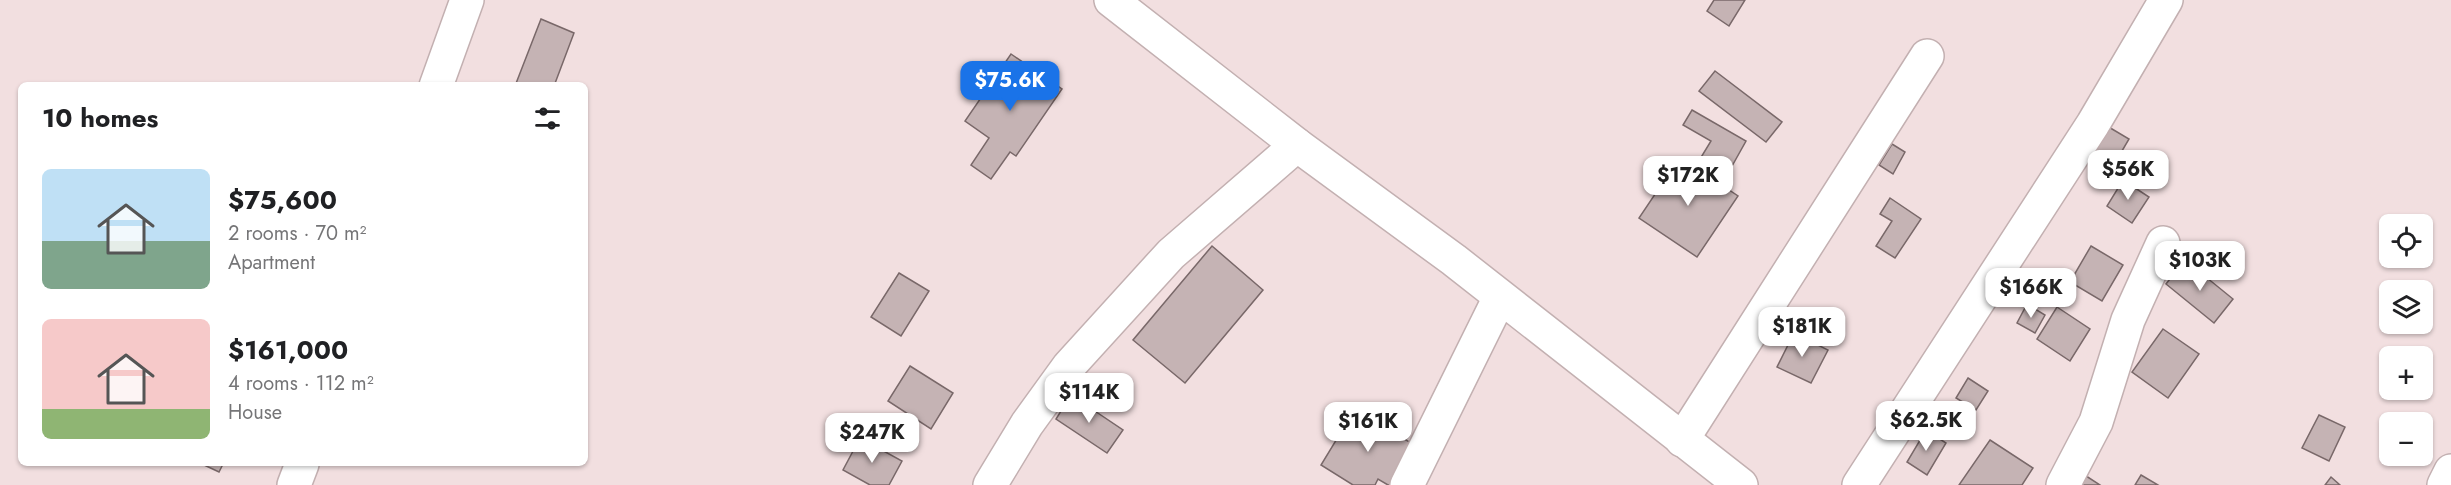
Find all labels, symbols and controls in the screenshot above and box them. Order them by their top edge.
pin: $75.6K [961,61,1059,112]
text: $75.6K [974,66,1046,95]
text: 10 homes [42,99,158,137]
icon: filters [531,102,564,135]
pin: $56K [2092,150,2164,201]
text: $56K [2102,155,2154,184]
pin: $172K [1646,156,1730,207]
text: $172K [1657,161,1719,190]
text: $75,600 [228,181,337,219]
icon: home [90,193,162,265]
map controls [2379,214,2433,466]
button: locate [2379,214,2433,268]
text: 2 rooms · 70 m² [228,219,366,248]
pin: $103K [2158,241,2242,292]
text: $103K [2169,246,2231,275]
text: Apartment [228,248,315,277]
pin: $166K [1989,268,2073,319]
text: $166K [1999,273,2063,302]
button: layers [2379,280,2433,334]
pin: $181K [1760,307,1844,358]
text: $181K [1772,312,1832,341]
text: $161,000 [228,331,348,369]
icon: home [90,343,162,415]
button: + [2379,346,2433,400]
text: 4 rooms · 112 m² [228,369,374,398]
pin: $114K [1047,373,1131,424]
text: $114K [1059,378,1119,407]
text: House [228,398,282,427]
pin: $62.5K [1877,401,1975,452]
pin: $161K [1326,402,1410,453]
text: $62.5K [1890,406,1962,435]
text: $161K [1338,407,1398,436]
button: − [2379,412,2433,466]
pin: $247K [830,413,914,464]
text: $247K [839,418,905,447]

